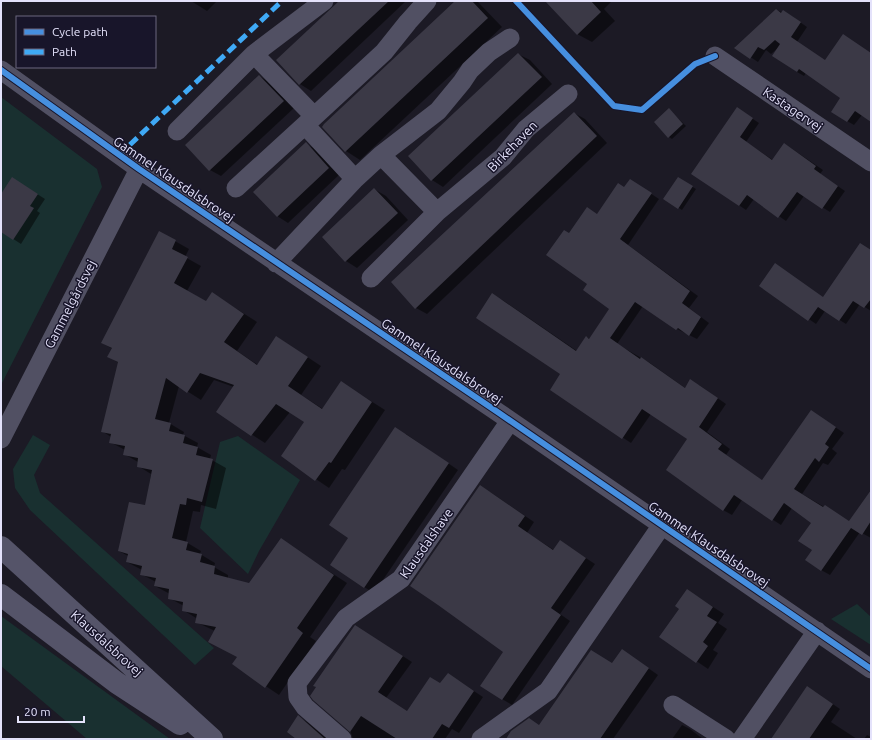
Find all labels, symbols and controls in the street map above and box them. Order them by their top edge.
legend [16,16,156,68]
text: Cycle path [52,25,108,38]
text: Path [52,45,77,58]
street label: Kastagervej [761,84,825,134]
street label: Birkehaven [484,118,540,174]
street label: Gammel Klausdalsbrovej [111,133,237,225]
street label: Gammelgårdsvej [42,257,98,351]
street label: Gammel Klausdalsbrovej [379,315,505,407]
street label: Gammel Klausdalsbrovej [646,498,772,590]
street label: Klausdalshave [397,505,455,581]
street label: Klausdalsbrovej [68,607,146,679]
scale bar [18,698,84,724]
text: 20 m [24,705,51,718]

